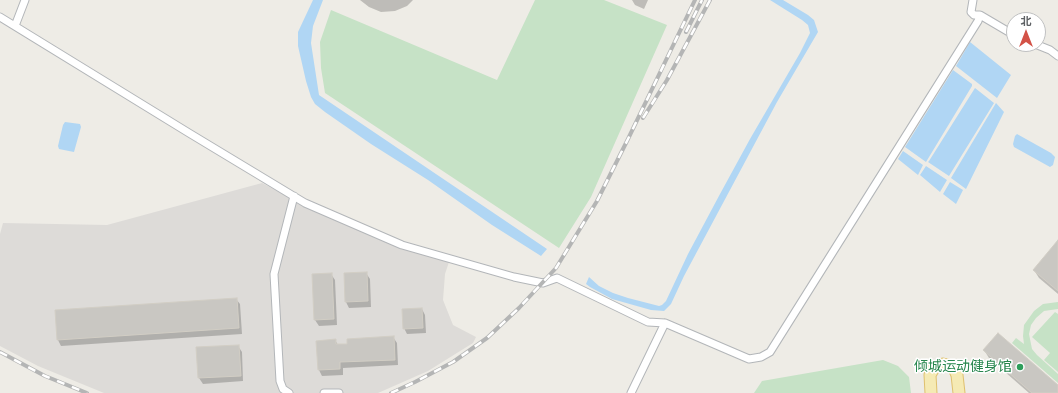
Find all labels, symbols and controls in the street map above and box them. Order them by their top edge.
north arrow [1006,12,1046,52]
text: 北 [1021,15,1032,27]
place label: 倾城运动健身馆 [914,359,1012,375]
marker: 倾城运动健身馆 [1015,362,1025,372]

